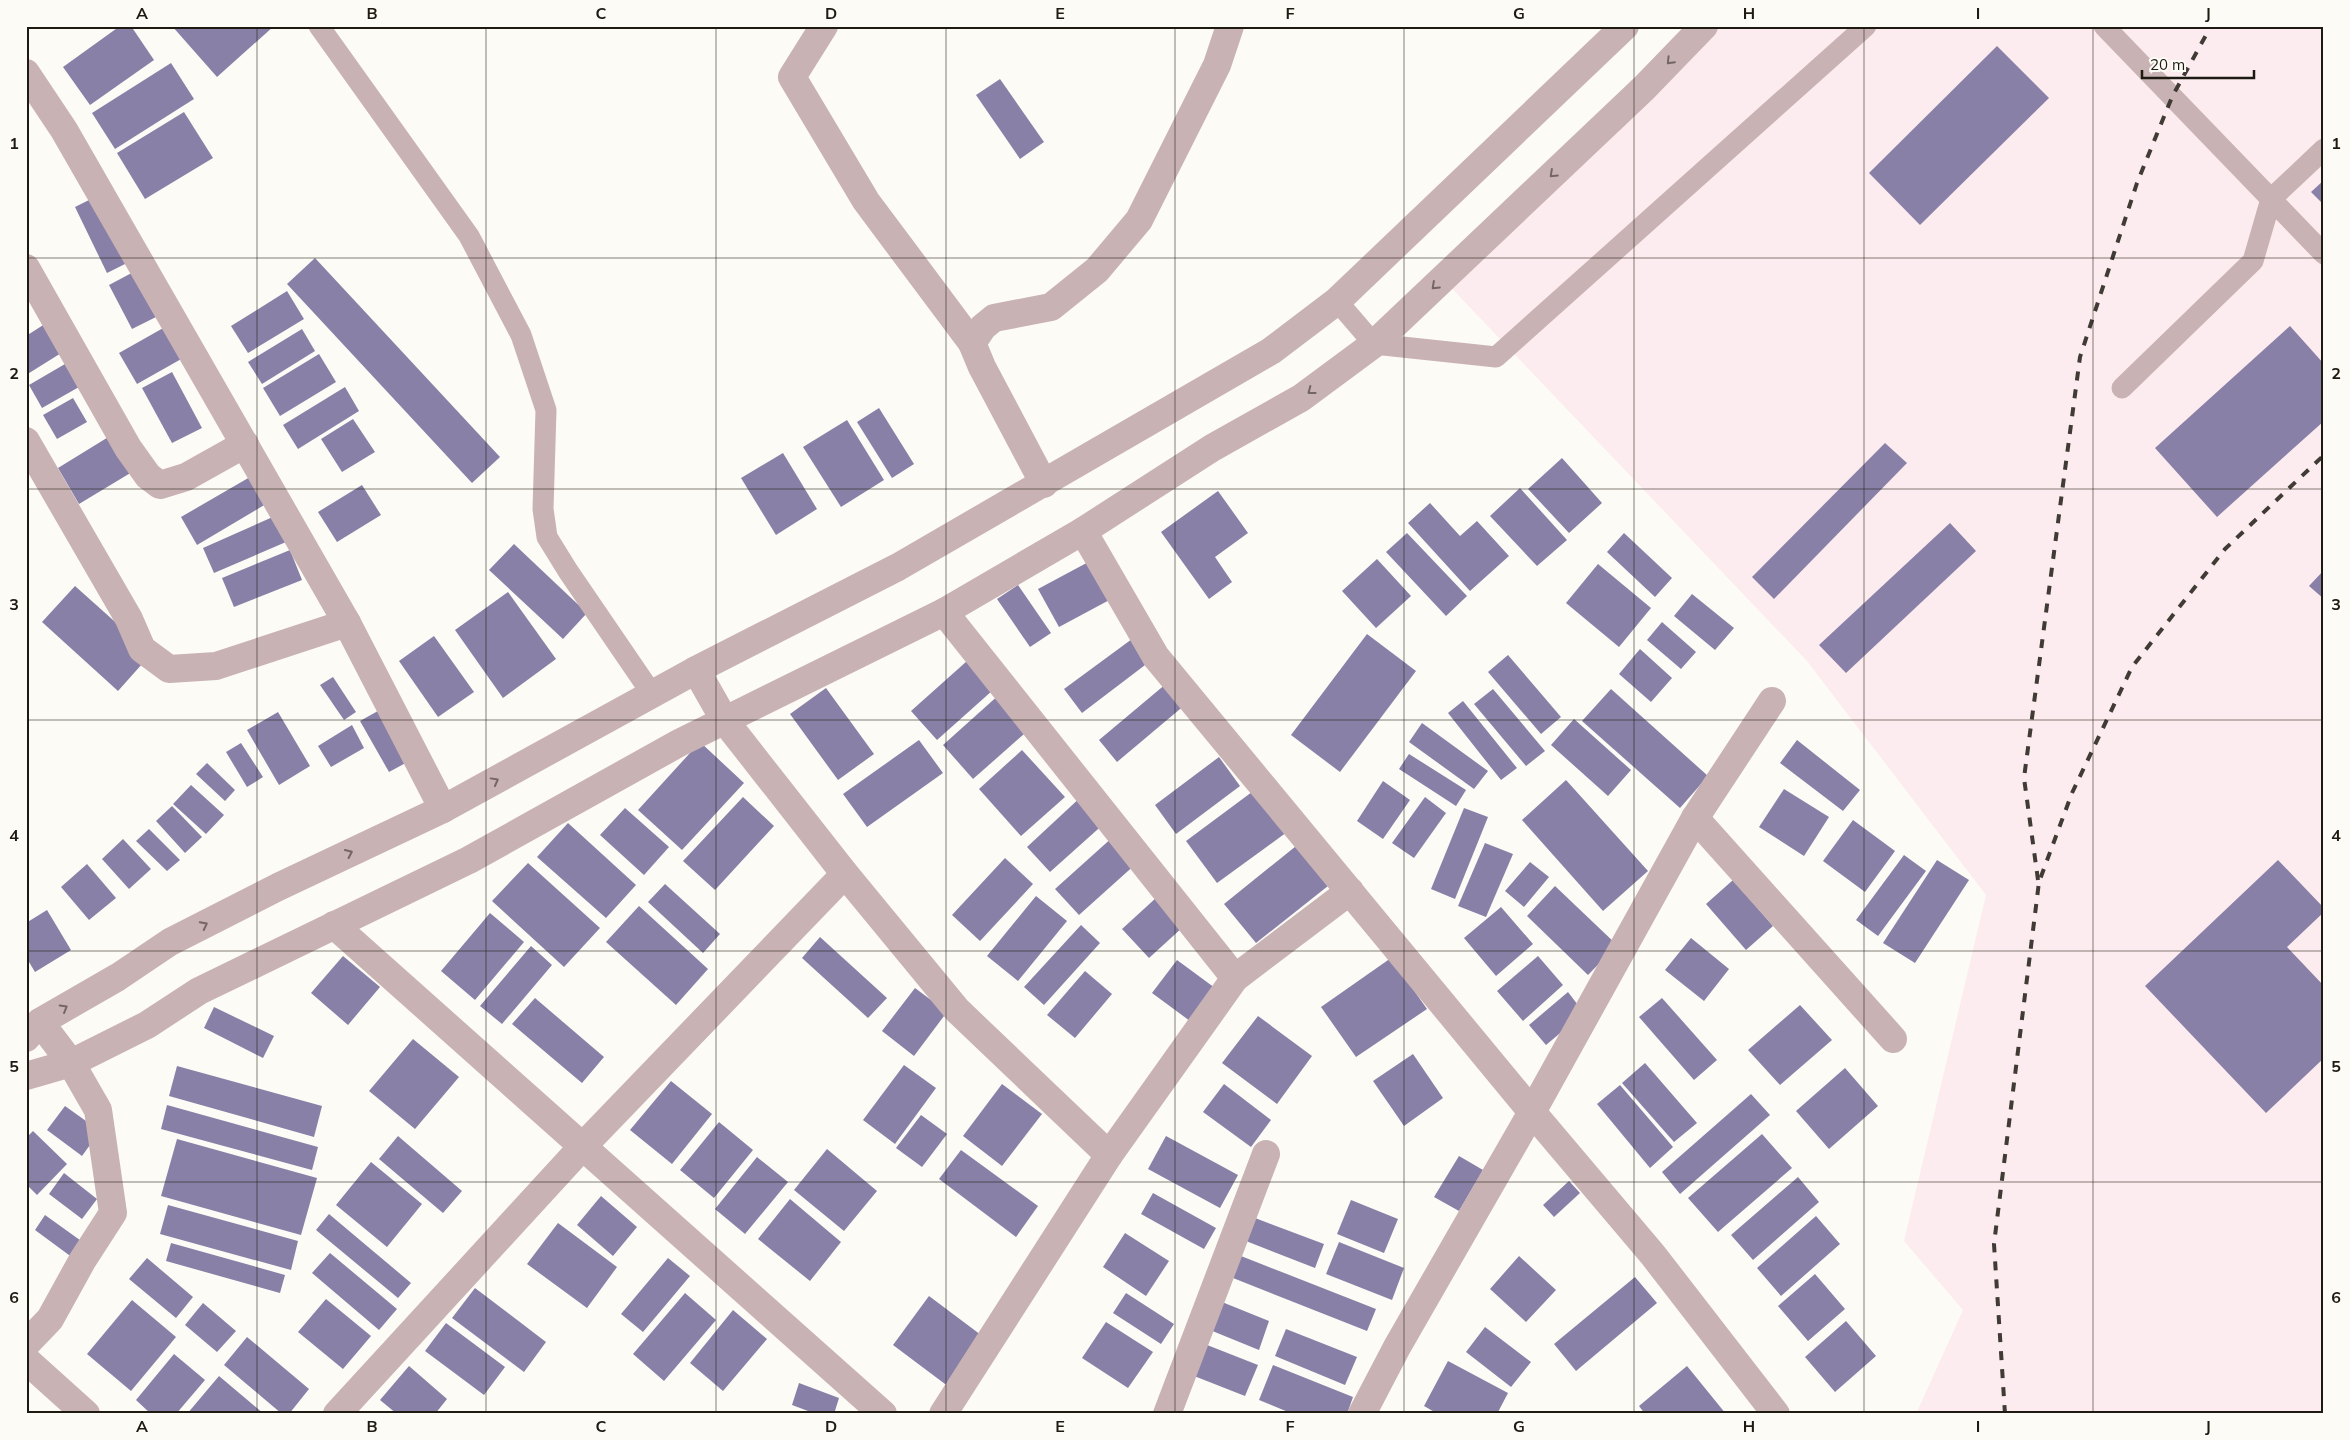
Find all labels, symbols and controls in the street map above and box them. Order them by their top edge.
text: A [136,3,148,23]
text: B [366,3,378,23]
text: C [596,3,607,23]
text: D [825,3,837,23]
text: E [1055,3,1065,23]
text: F [1285,3,1295,23]
text: G [1513,3,1525,23]
text: H [1743,3,1755,23]
text: I [1976,3,1980,23]
text: J [2205,3,2211,23]
scale bar [2142,48,2255,80]
one-way arrow [1667,55,1676,64]
text: 20 m [2150,55,2185,74]
text: 1 [9,133,19,153]
text: 1 [2331,133,2341,153]
one-way arrow [1549,168,1558,177]
one-way arrow [1431,280,1440,289]
text: 2 [9,363,19,383]
text: 2 [2331,363,2341,383]
one-way arrow [1307,385,1317,394]
text: 3 [9,594,19,614]
text: 3 [2331,594,2341,614]
one-way arrow [489,777,498,787]
text: 4 [9,825,19,845]
text: 4 [2331,825,2341,845]
one-way arrow [344,850,353,860]
one-way arrow [198,921,207,931]
one-way arrow [59,1004,68,1014]
text: 5 [9,1056,19,1076]
text: 5 [2331,1056,2341,1076]
text: 6 [9,1287,19,1307]
text: 6 [2331,1287,2341,1307]
text: A [136,1416,148,1436]
text: B [366,1416,378,1436]
text: C [596,1416,607,1436]
text: D [825,1416,837,1436]
text: E [1055,1416,1065,1436]
text: F [1285,1416,1295,1436]
text: G [1513,1416,1525,1436]
text: H [1743,1416,1755,1436]
text: I [1976,1416,1980,1436]
text: J [2205,1416,2211,1436]

